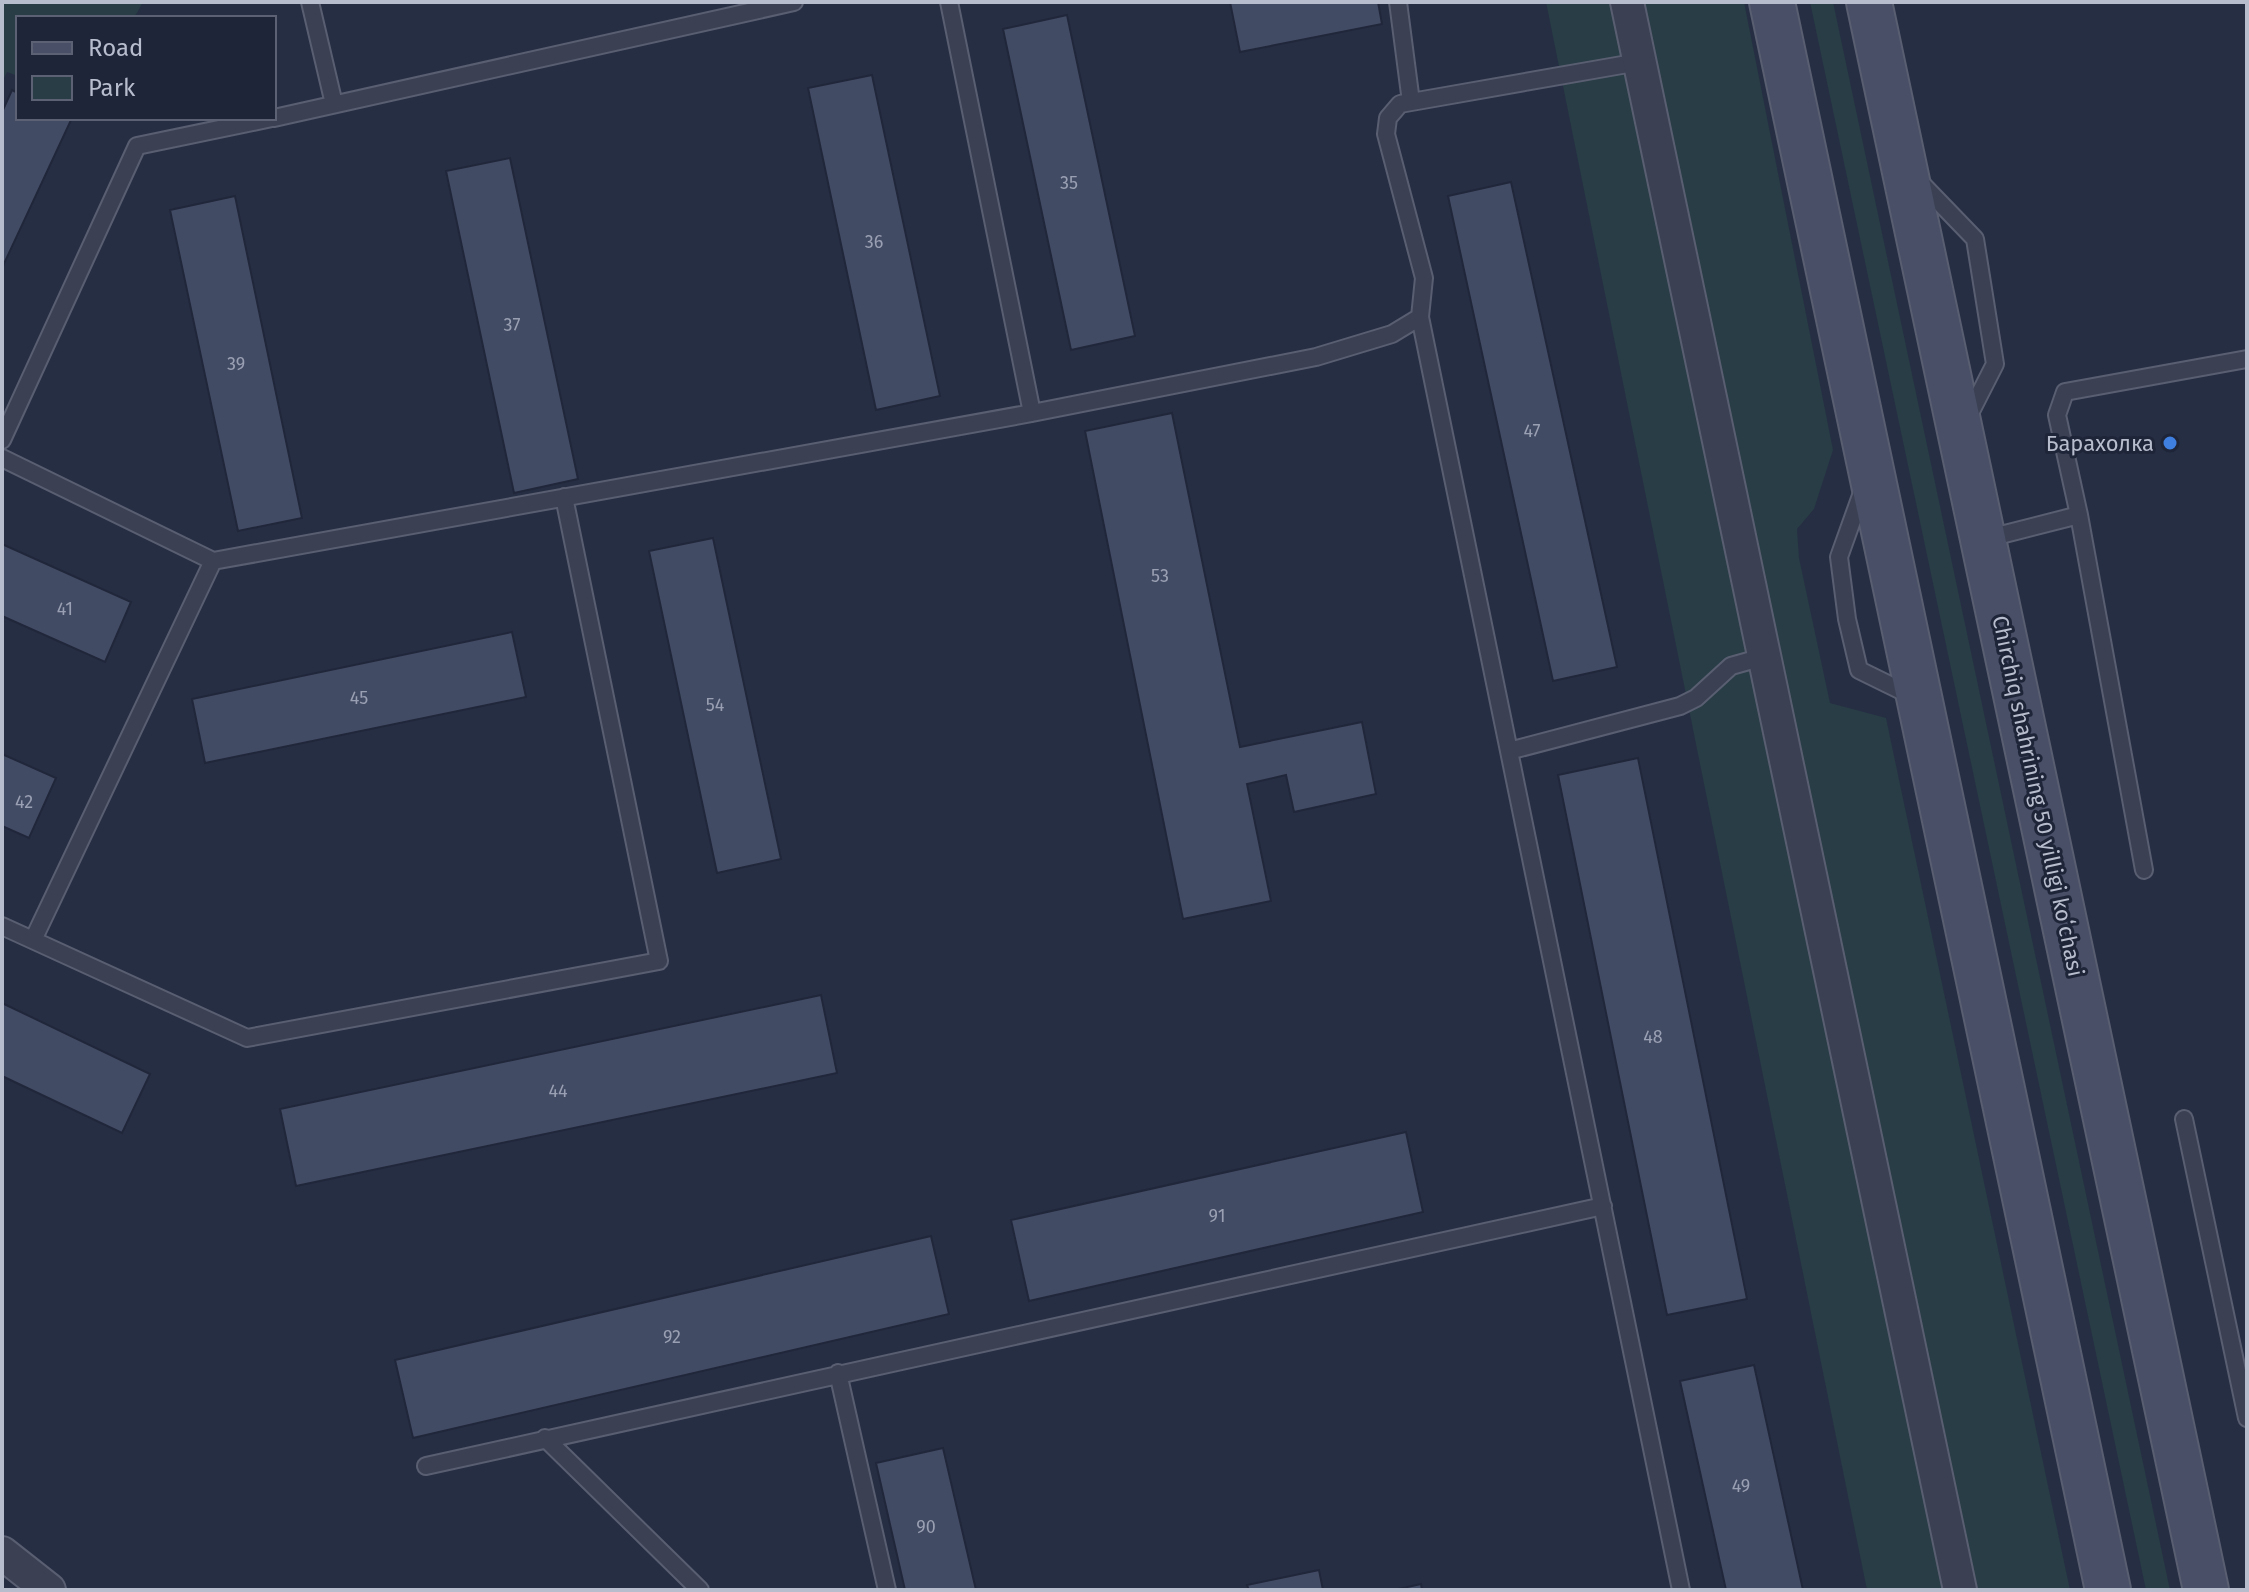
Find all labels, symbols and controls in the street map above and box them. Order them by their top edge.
legend [16,16,276,120]
text: Road [88,34,143,62]
text: Park [88,74,136,102]
house number: 35 [1060,172,1078,194]
house number: 36 [865,231,883,253]
house number: 37 [504,314,520,336]
house number: 39 [227,353,245,375]
house number: 47 [1523,420,1541,442]
place label: Барахолка [2046,430,2154,457]
marker: Барахолка [2161,434,2179,452]
house number: 53 [1151,565,1169,587]
house number: 41 [57,598,73,620]
street label: Chirchiq shahrining 50 yilligi koʻchasi [1987,613,2089,979]
house number: 45 [350,687,368,709]
house number: 54 [706,694,725,716]
house number: 42 [15,791,33,813]
house number: 48 [1643,1026,1663,1048]
house number: 44 [548,1080,568,1102]
house number: 91 [1209,1205,1225,1227]
house number: 92 [663,1326,681,1348]
house number: 49 [1732,1475,1750,1497]
house number: 90 [916,1516,936,1538]

